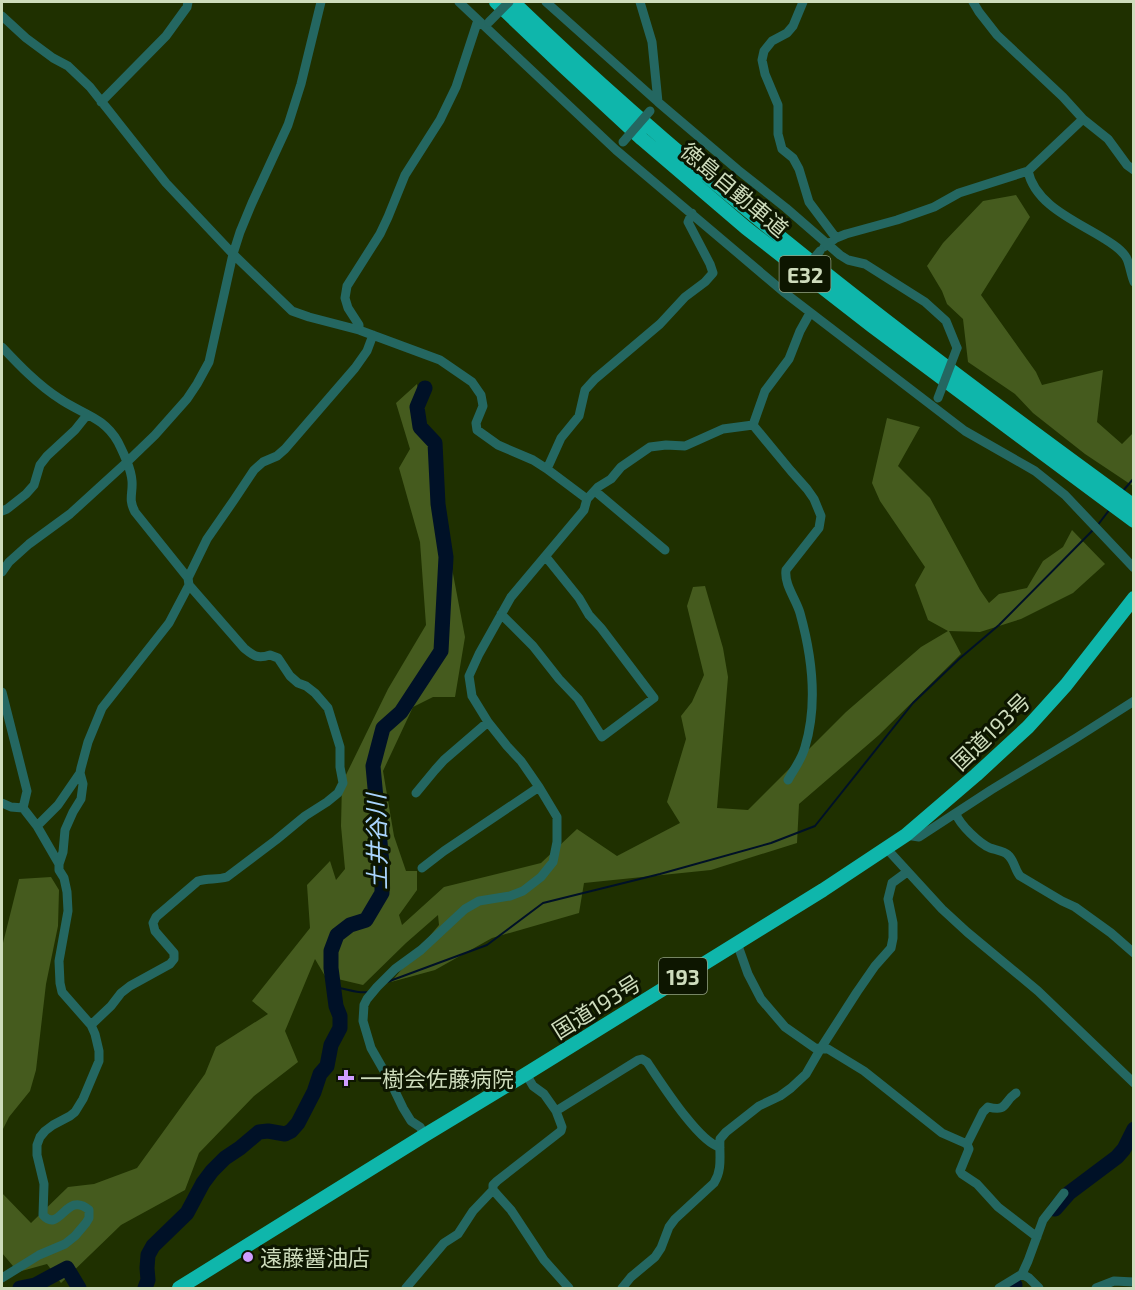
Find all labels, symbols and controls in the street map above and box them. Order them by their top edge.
street label: 徳島自動車道 [676,137,794,241]
road number: E32 [780,256,830,292]
street label: 国道193号 [945,687,1035,775]
water label: 土井谷川 [361,791,391,890]
road number: 193 [659,958,707,994]
street label: 国道193号 [547,969,645,1043]
place label: 一樹会佐藤病院 [360,1065,514,1091]
marker: 一樹会佐藤病院 [337,1069,355,1087]
place label: 遠藤醤油店 [260,1244,370,1270]
marker: 遠藤醤油店 [241,1250,255,1264]

